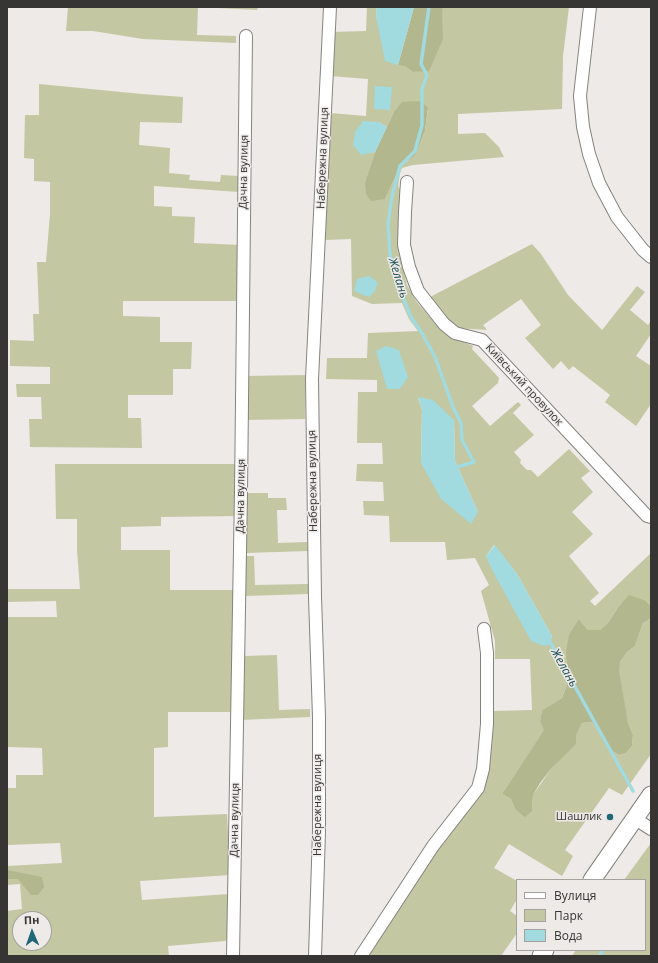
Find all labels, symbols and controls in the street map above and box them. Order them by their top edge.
street label: Набережна вулиця [315,107,331,209]
street label: Дачна вулиця [237,135,251,209]
water label: Желань [385,256,411,300]
street label: Київський провулок [482,341,566,429]
street label: Набережна вулиця [306,430,320,532]
street label: Дачна вулиця [234,459,248,533]
water label: Желань [548,646,580,690]
street label: Набережна вулиця [311,754,325,856]
street label: Дачна вулиця [228,783,242,857]
place label: Шашлик [556,810,602,824]
marker: Шашлик [605,812,615,822]
legend [516,879,646,951]
text: Вулиця [554,887,596,904]
text: Парк [554,907,583,924]
north arrow [12,911,52,951]
text: Пн [24,912,40,927]
text: Вода [554,927,583,944]

